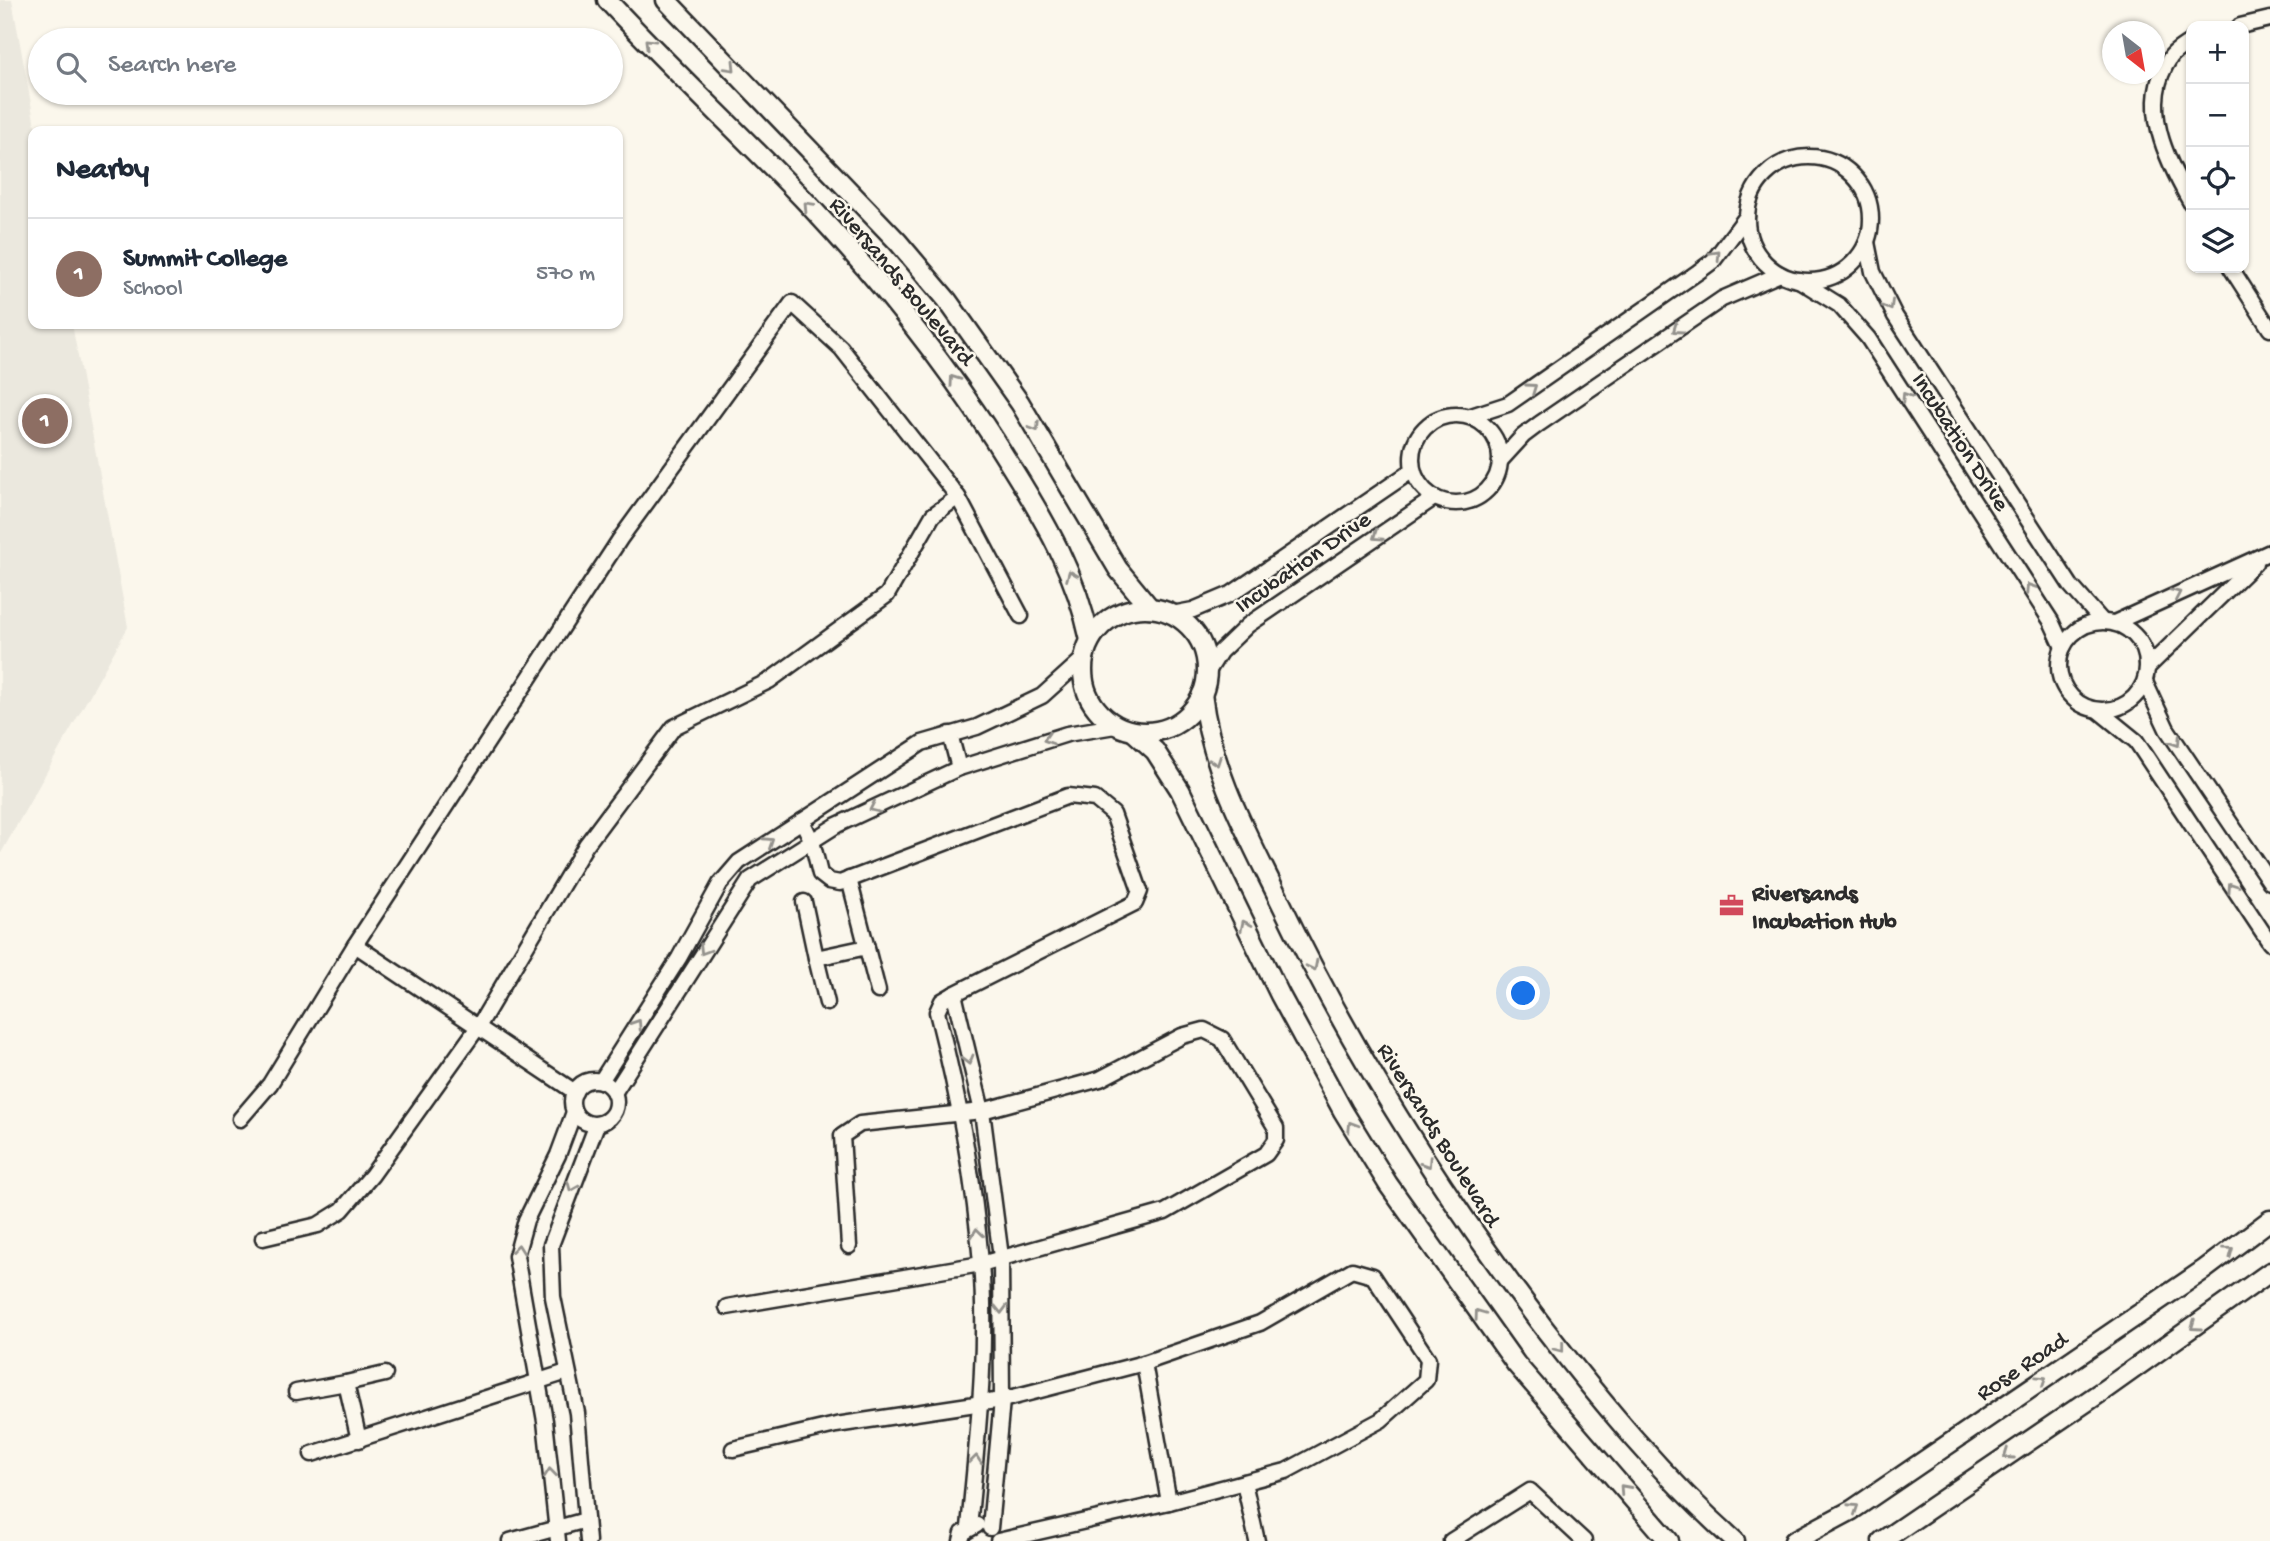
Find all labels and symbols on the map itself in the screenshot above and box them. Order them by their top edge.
north arrow [2102,21,2165,84]
one-way arrow [645,38,658,51]
one-way arrow [722,59,735,72]
street label: Riversands Boulevard [821,192,981,374]
one-way arrow [804,201,817,214]
one-way arrow [1708,250,1720,263]
one-way arrow [1881,298,1894,311]
one-way arrow [1672,321,1685,333]
street label: Incubation Drive [1903,368,2015,518]
one-way arrow [950,375,962,388]
one-way arrow [1524,384,1537,396]
one-way arrow [1902,392,1914,405]
pin: 1 [22,395,68,447]
one-way arrow [1027,419,1040,432]
street label: Incubation Drive [1230,506,1378,621]
one-way arrow [1372,528,1385,540]
one-way arrow [1066,569,1080,581]
one-way arrow [2025,582,2038,595]
one-way arrow [2169,588,2181,602]
one-way arrow [1043,731,1055,746]
one-way arrow [2168,735,2181,748]
one-way arrow [1208,754,1222,766]
one-way arrow [869,799,881,813]
one-way arrow [761,838,774,851]
place label: Riversands Incubation Hub [1751,881,1897,938]
one-way arrow [2227,881,2240,894]
office icon: Riversands Incubation Hub [1718,892,1746,920]
one-way arrow [1239,920,1253,932]
one-way arrow [700,942,713,955]
one-way arrow [1304,959,1318,972]
your location [1506,976,1540,1010]
one-way arrow [629,1018,642,1031]
street label: Riversands Boulevard [1369,1038,1506,1235]
one-way arrow [960,1054,975,1066]
one-way arrow [1347,1120,1360,1133]
one-way arrow [1418,1155,1431,1168]
one-way arrow [566,1181,580,1193]
one-way arrow [970,1227,985,1238]
one-way arrow [510,1243,525,1254]
one-way arrow [2222,1247,2234,1260]
one-way arrow [993,1305,1009,1315]
one-way arrow [1475,1309,1488,1322]
one-way arrow [2190,1318,2203,1330]
street label: Rose Road [1972,1326,2076,1409]
one-way arrow [1551,1340,1564,1352]
one-way arrow [2034,1376,2047,1388]
one-way arrow [2003,1447,2016,1459]
one-way arrow [968,1454,983,1465]
one-way arrow [543,1467,558,1478]
one-way arrow [1620,1485,1632,1498]
one-way arrow [1846,1504,1859,1517]

